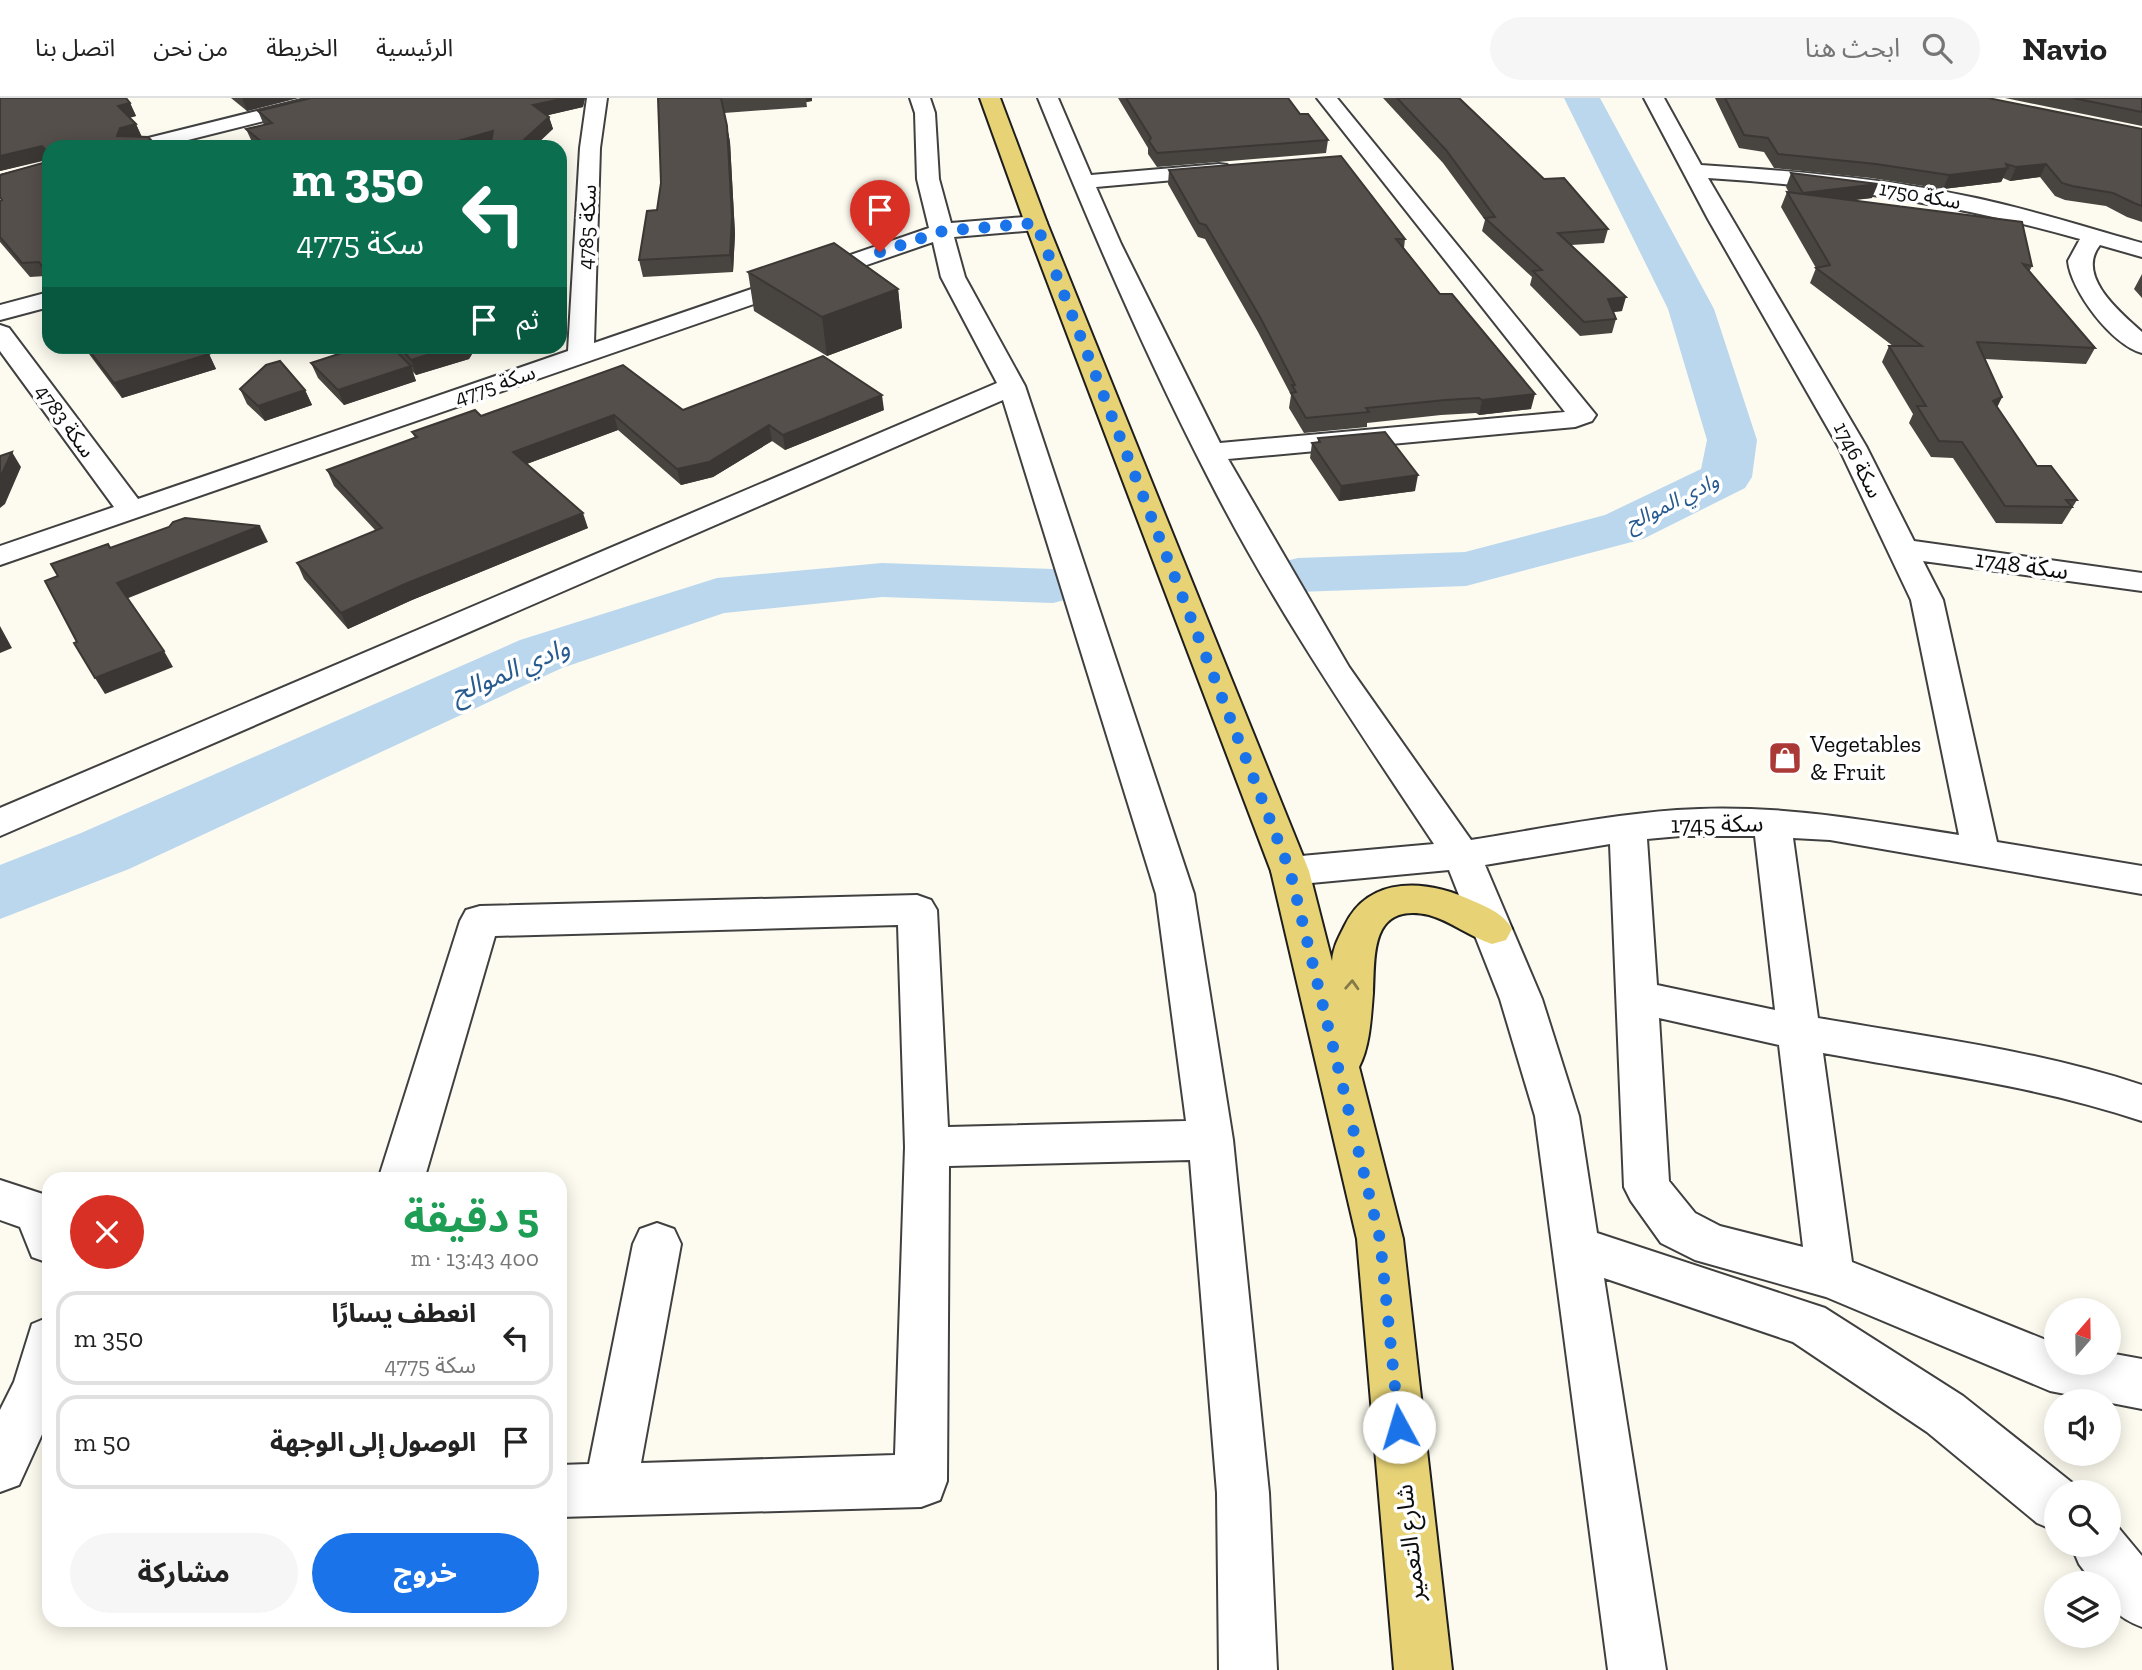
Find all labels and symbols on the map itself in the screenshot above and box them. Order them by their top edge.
street label: سكة 1750 [1877,175,1963,214]
pin [850,180,910,252]
street label: سكة 4785 [572,184,601,270]
street label: سكة 4775 [451,359,538,410]
street label: سكة 4783 [30,379,100,462]
street label: سكة 1746 [1829,418,1888,502]
water label: وادي الموالح [1620,467,1725,540]
street label: سكة 1748 [1974,544,2070,585]
water label: وادي الموالح [445,631,576,713]
place label: Vegetables & Fruit [1809,729,1921,786]
shop icon: Vegetables & Fruit [1766,739,1804,777]
street label: سكة 1745 [1670,808,1764,839]
one-way arrow [1344,979,1359,990]
north arrow [2044,1298,2121,1376]
position arrow [1362,1390,1436,1464]
street label: شارع التعمير [1389,1483,1433,1604]

